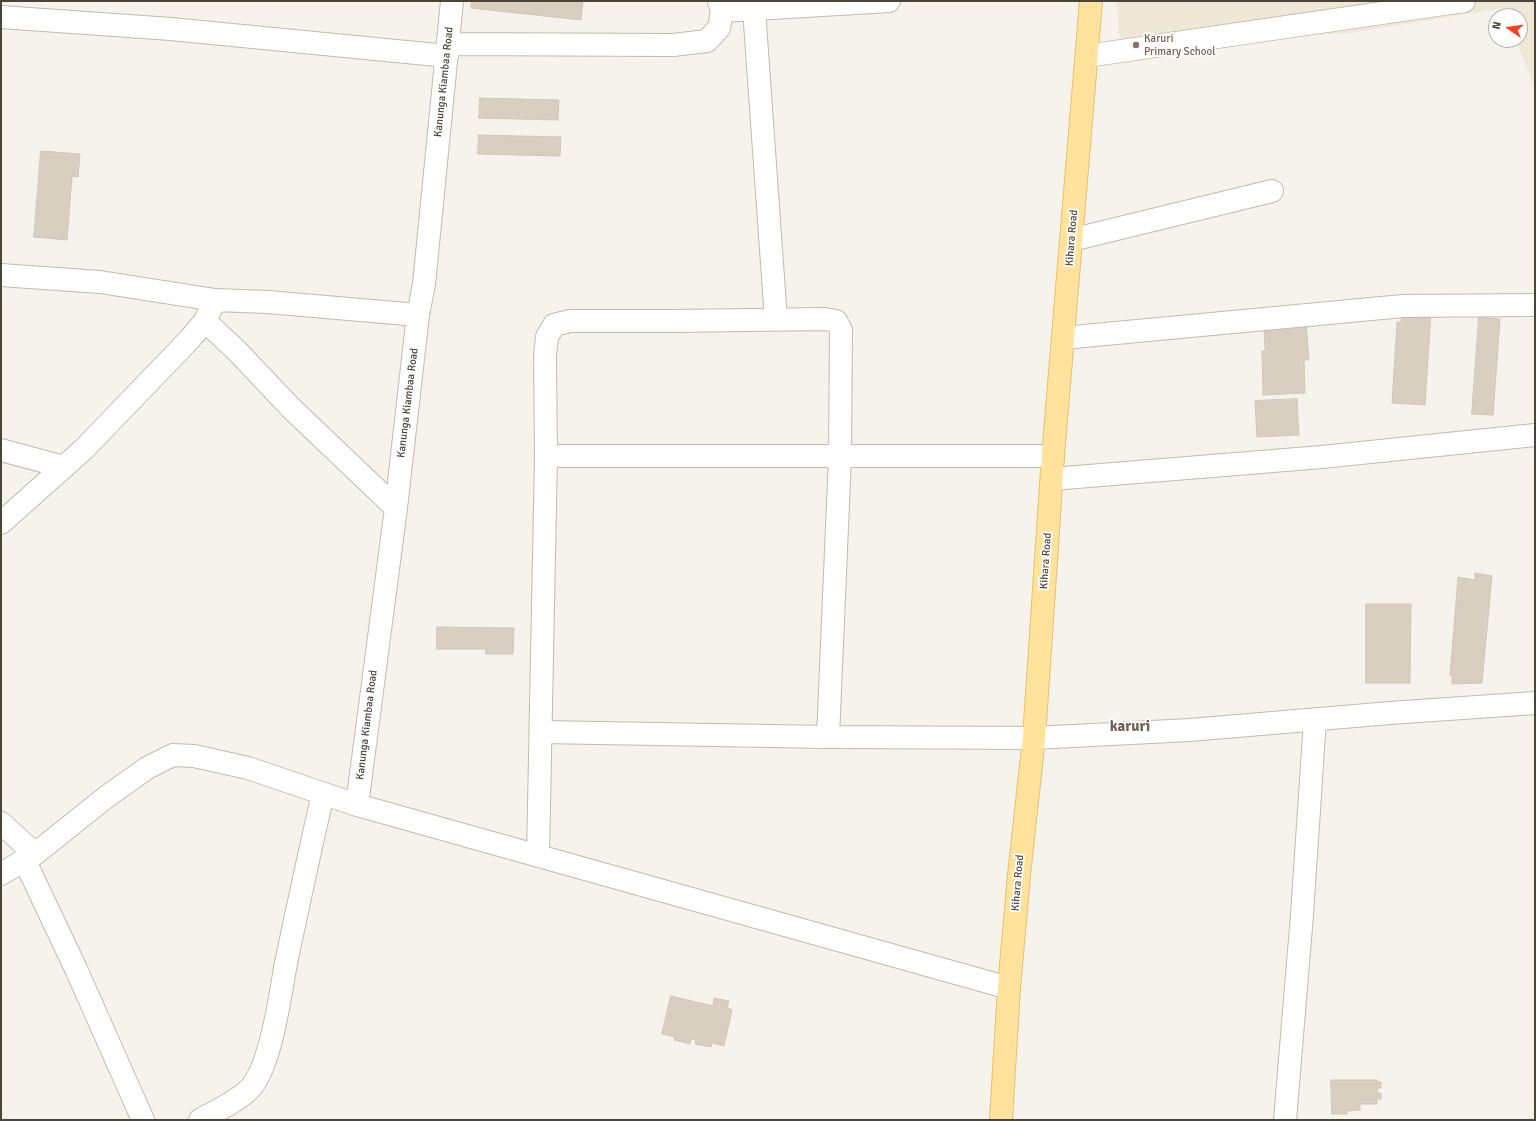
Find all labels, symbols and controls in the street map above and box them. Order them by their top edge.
north arrow [1488,8,1528,48]
text: N [1490,20,1504,31]
street label: Kanunga Kiambaa Road [432,26,456,138]
place label: Karuri Primary School [1144,32,1215,58]
marker: Karuri Primary School [1131,40,1141,50]
street label: Kihara Road [1063,209,1081,267]
street label: Kanunga Kiambaa Road [395,347,421,459]
street label: Kihara Road [1037,532,1055,590]
street label: Kanunga Kiambaa Road [354,669,380,781]
district label: karuri [1110,718,1150,736]
street label: Kihara Road [1009,854,1027,912]

